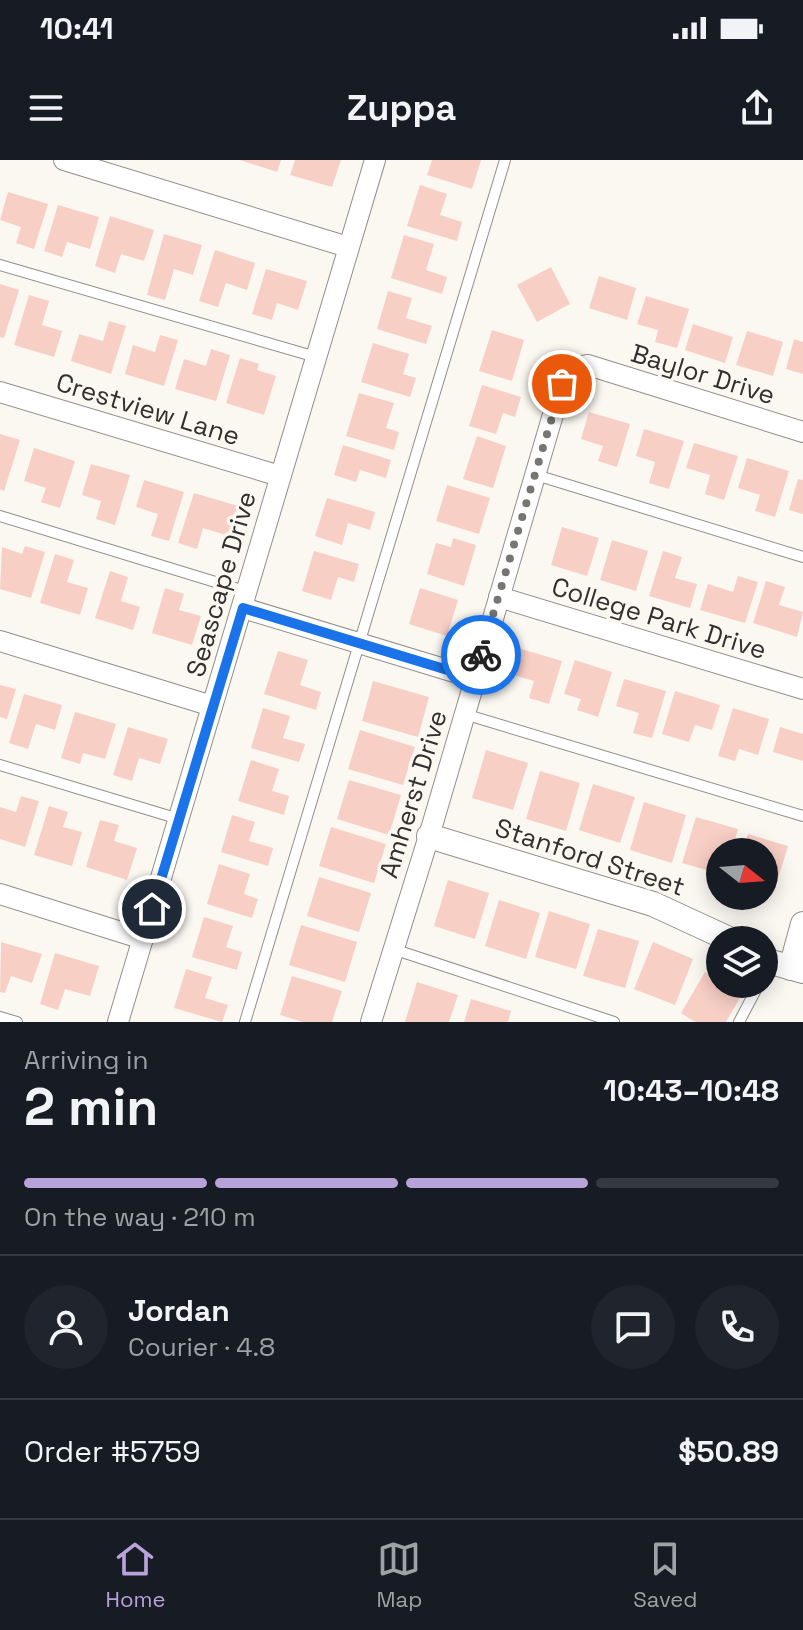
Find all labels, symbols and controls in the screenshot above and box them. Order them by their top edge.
text: 10:41 [40,9,113,48]
text: Zuppa [347,85,456,131]
icon: menu [24,86,68,130]
icon: share [735,86,779,130]
street label: Baylor Drive [627,336,779,412]
pin [528,350,596,418]
icon: bag [540,362,584,406]
street label: Crestview Lane [52,365,244,453]
street label: Seascape Drive [178,487,264,681]
street label: College Park Drive [548,569,770,667]
courier [441,615,521,695]
icon: bike [459,633,503,677]
street label: Amherst Drive [371,706,455,882]
street label: Stanford Street [491,810,689,904]
north arrow [706,838,778,910]
map controls [706,838,778,998]
pin [118,875,186,943]
icon: home [130,887,174,931]
button: layers [706,926,778,998]
text: Arriving in [24,1043,148,1077]
text: 10:43–10:48 [603,1071,779,1110]
text: 2 min [24,1074,158,1140]
text: On the way · 210 m [24,1200,256,1234]
button: person [24,1285,108,1369]
button: chat [591,1285,675,1369]
button: phone [695,1285,779,1369]
text: Jordan [128,1291,230,1330]
text: Courier · 4.8 [128,1330,275,1364]
text: Order #5759 [24,1432,201,1471]
text: $50.89 [678,1432,779,1471]
tab: Home [106,1537,165,1613]
tab: Map [376,1537,422,1613]
tab: Saved [633,1537,698,1613]

